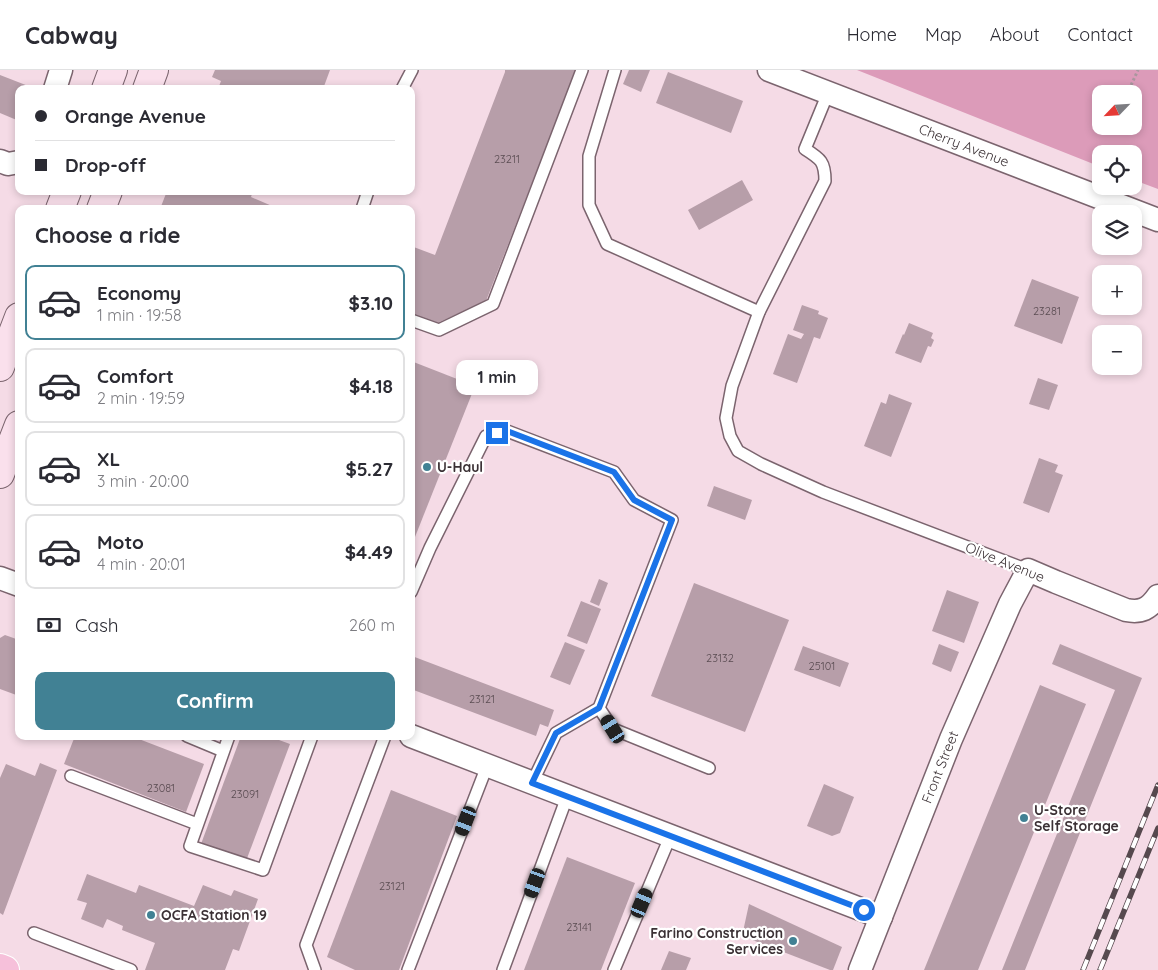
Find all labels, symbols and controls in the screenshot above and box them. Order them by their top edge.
text: Cabway [25,20,118,50]
text: Home [847,23,897,46]
text: Map [925,23,962,46]
text: About [990,23,1040,46]
text: Contact [1068,23,1133,46]
north arrow [1092,85,1142,135]
map controls [1092,85,1142,375]
text: Orange Avenue [65,104,206,128]
street label: Cherry Avenue [916,120,1012,171]
button: locate [1092,145,1142,195]
house number: 23211 [494,152,520,166]
text: Drop-off [65,153,146,177]
button: layers [1092,205,1142,255]
text: Choose a ride [35,221,180,249]
button: + [1092,265,1142,315]
icon: car [37,280,82,325]
text: Economy [97,281,181,305]
text: $3.10 [349,291,393,315]
house number: 23281 [1033,304,1061,318]
text: 1 min · 19:58 [97,305,182,325]
button: − [1092,325,1142,375]
callout: 1 min [456,360,538,396]
icon: car [37,363,82,408]
text: Comfort [97,364,174,388]
text: 1 min [478,367,516,387]
text: $4.18 [349,374,393,398]
text: 2 min · 19:59 [97,388,185,408]
route end [486,422,508,444]
icon: car [37,446,82,491]
text: XL [97,447,120,471]
text: $5.27 [345,457,393,481]
place label: U-Haul [437,458,483,476]
marker: U-Haul [421,461,433,473]
text: 3 min · 20:00 [97,471,189,491]
icon: car [37,529,82,574]
text: Moto [97,530,144,554]
street label: Olive Avenue [963,538,1047,586]
text: $4.49 [345,540,393,564]
text: 4 min · 20:01 [97,554,186,574]
icon: cash [35,611,63,639]
text: Cash [75,613,119,637]
text: 260 m [349,615,395,635]
house number: 23132 [706,651,734,665]
house number: 25101 [809,659,835,673]
button: Confirm [35,672,395,730]
house number: 23121 [469,692,495,706]
car [598,712,627,746]
street label: Front Street [918,728,963,806]
house number: 23081 [147,781,175,795]
house number: 23091 [231,787,259,801]
place label: U-Store Self Storage [1034,801,1119,835]
car [453,804,478,838]
marker: U-Store Self Storage [1018,812,1030,824]
car [522,866,547,900]
house number: 23121 [379,879,405,893]
car [629,886,654,920]
route start [853,899,875,921]
place label: OCFA Station 19 [161,906,267,924]
marker: OCFA Station 19 [145,909,157,921]
house number: 23141 [566,920,592,934]
place label: Farino Construction Services [650,924,783,958]
marker: Farino Construction Services [787,935,799,947]

